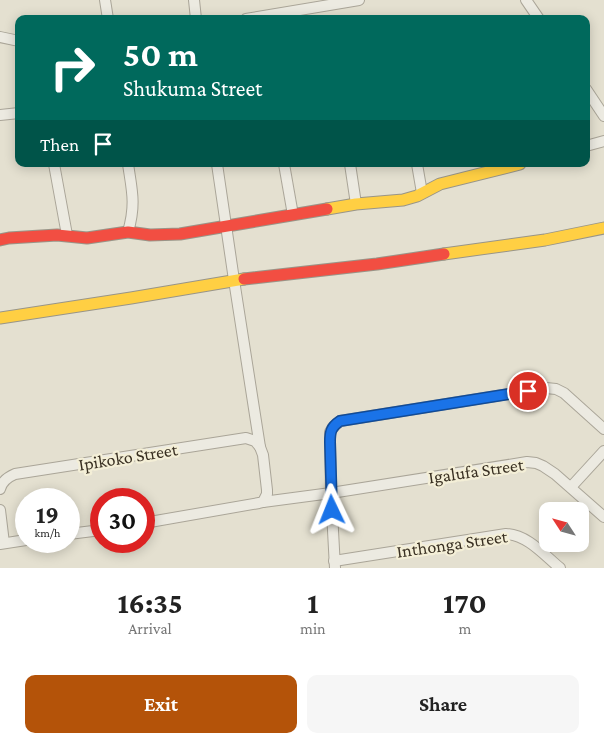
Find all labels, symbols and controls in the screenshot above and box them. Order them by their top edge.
icon: right [40,35,105,100]
text: 50 m [123,35,198,74]
text: Shukuma Street [123,76,262,101]
icon: arrive [89,130,117,158]
text: Then [40,134,79,155]
pin [507,370,549,412]
icon: arrive [514,377,542,405]
street label: Ipikoko Street [77,439,180,475]
street label: Igalufa Street [427,454,526,488]
position arrow [305,483,357,535]
speed limit sign: 30 [90,488,155,553]
text: 19 [36,501,59,528]
north arrow [539,502,589,552]
map controls [539,502,589,552]
text: km/h [35,526,60,540]
street label: Inthonga Street [395,526,510,562]
text: 16:35 [117,586,183,619]
text: 1 [307,586,319,619]
text: 170 [443,586,487,619]
text: Arrival [128,620,172,637]
text: min [300,620,326,637]
text: m [458,620,471,637]
button: Exit [25,675,297,733]
button: Share [307,675,579,733]

